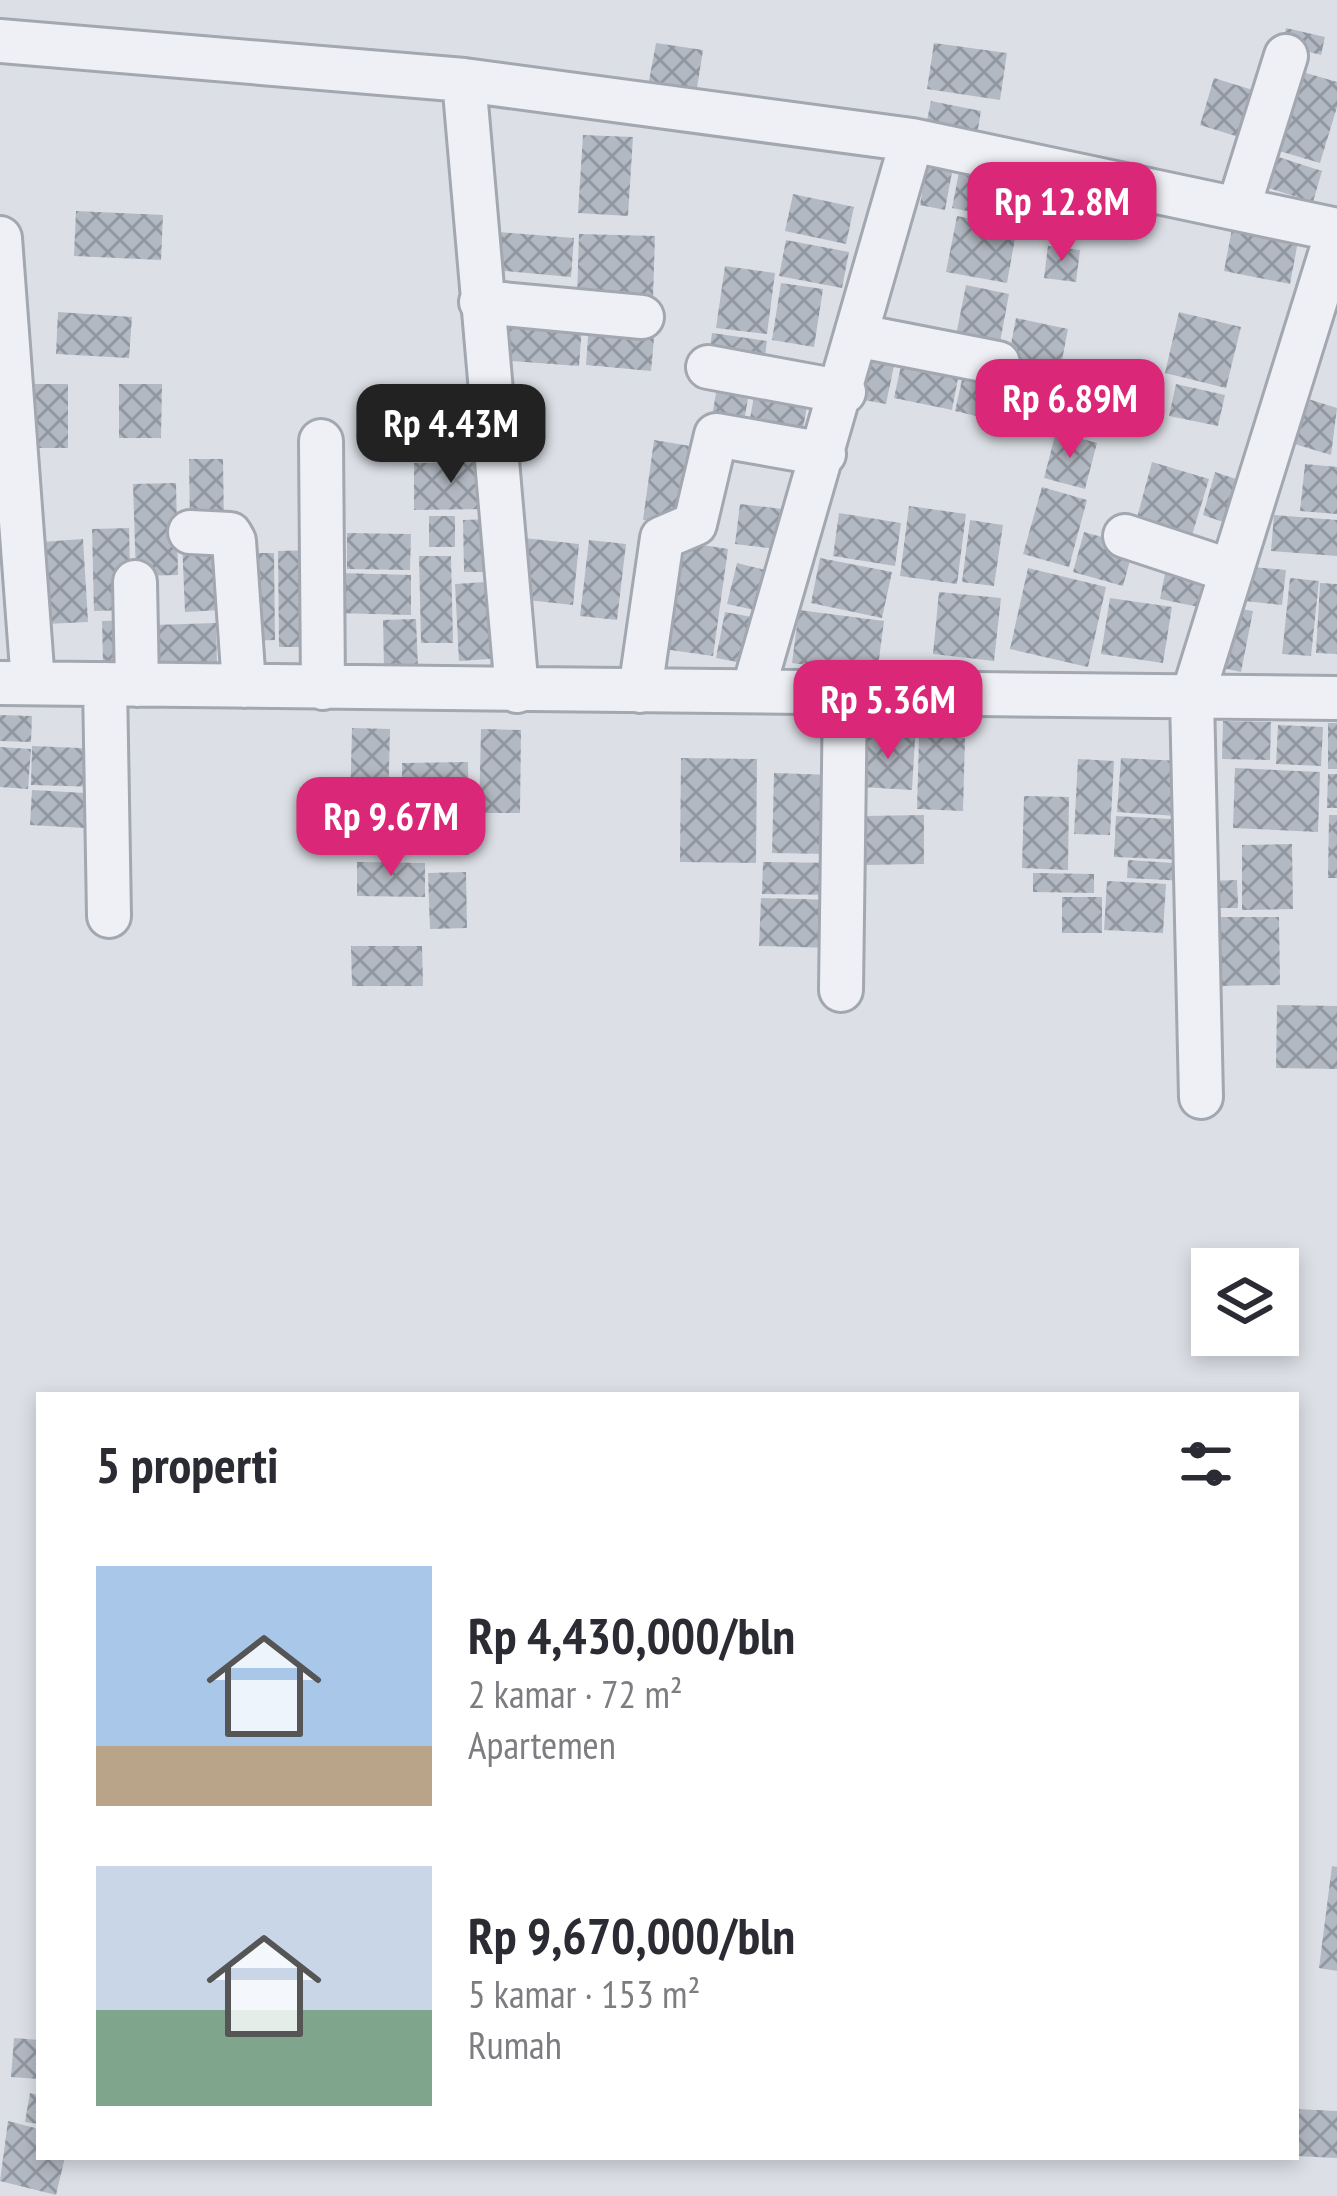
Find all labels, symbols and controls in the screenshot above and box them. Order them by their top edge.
pin: Rp 12.8M [938,162,1186,264]
text: Rp 12.8M [994,175,1130,226]
pin: Rp 6.89M [946,359,1194,461]
text: Rp 6.89M [1002,372,1138,423]
pin: Rp 4.43M [327,384,575,486]
text: Rp 4.43M [383,397,519,448]
pin: Rp 5.36M [764,660,1012,762]
text: Rp 5.36M [820,673,956,724]
pin: Rp 9.67M [267,777,515,879]
text: Rp 9.67M [323,790,459,841]
map controls [1191,1248,1299,1356]
button: layers [1191,1248,1299,1356]
text: 5 properti [96,1431,278,1497]
icon: filters [1173,1431,1239,1497]
text: Rp 4,430,000/bln [468,1602,795,1668]
icon: home [192,1614,336,1758]
text: 2 kamar · 72 m² [468,1668,683,1719]
text: Apartemen [468,1719,616,1770]
text: Rp 9,670,000/bln [468,1902,795,1968]
icon: home [192,1914,336,2058]
text: 5 kamar · 153 m² [468,1968,700,2019]
text: Rumah [468,2019,562,2070]

